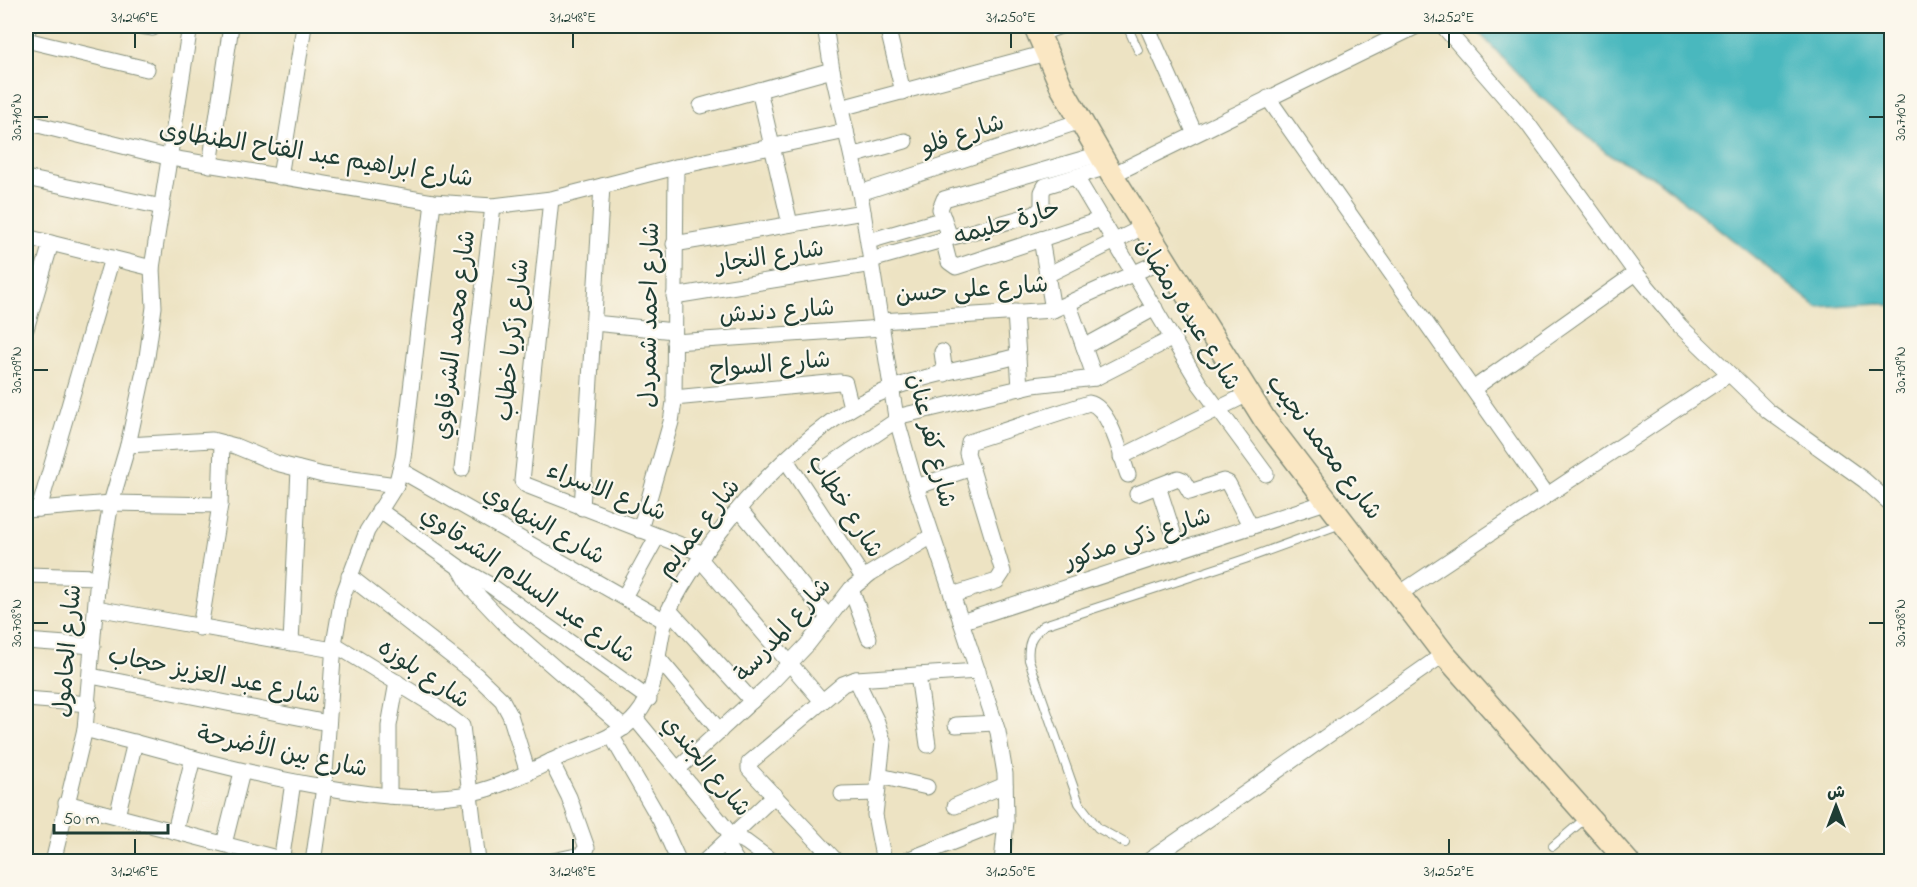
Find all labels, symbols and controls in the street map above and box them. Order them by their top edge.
text: 31.246°E [111,7,159,29]
text: 31.248°E [550,7,596,29]
text: 31.250°E [986,7,1036,29]
text: 31.252°E [1424,7,1474,29]
text: 30.710°N [6,93,28,141]
text: 30.710°N [1890,93,1912,141]
street label: شارع فلو [916,106,1009,166]
street label: شارع ابراهيم عبد الفتاح الطنطاوى [156,114,476,198]
street label: حارة حليمه [949,192,1065,256]
street label: شارع احمد شمردل [632,222,670,408]
street label: شارع محمد الشرقاوي [426,228,486,442]
street label: شارع النجار [711,232,827,284]
street label: شارع عبده رمضان [1126,232,1248,398]
street label: شارع زكريا خطاب [488,257,540,423]
street label: شارع على حسن [894,268,1050,314]
street label: شارع دندش [718,292,836,334]
street label: شارع السواح [708,343,832,389]
text: 30.709°N [6,346,28,394]
text: 30.709°N [1890,346,1912,394]
street label: شارع محمد نجيب [1257,368,1389,528]
street label: شارع كفر عنان [896,370,964,512]
street label: شارع خطاب [797,448,891,566]
street label: شارع الاسراء [541,454,671,532]
street label: شارع عمايم [650,472,750,586]
street label: شارع البنهاوي [475,477,611,575]
street label: شارع عبد السلام الشرقاوي [412,498,642,674]
street label: شارع ذكى مدكور [1058,500,1216,581]
street label: شارع المدرسة [727,571,841,691]
street label: شارع الحامول [46,583,92,719]
text: 30.708°N [6,599,28,647]
text: 30.708°N [1890,599,1912,647]
street label: شارع بلوزه [370,631,476,719]
street label: شارع عبد العزيز حجاب [105,639,323,715]
street label: شارع الجندي [652,708,758,826]
street label: شارع بين الأضرحة [194,716,371,788]
north arrow [1806,776,1866,836]
text: ش [1827,781,1845,805]
scale bar [54,797,168,835]
text: 50 m [63,807,100,833]
text: 31.246°E [111,861,159,883]
text: 31.248°E [550,861,596,883]
text: 31.250°E [986,861,1036,883]
text: 31.252°E [1424,861,1474,883]

